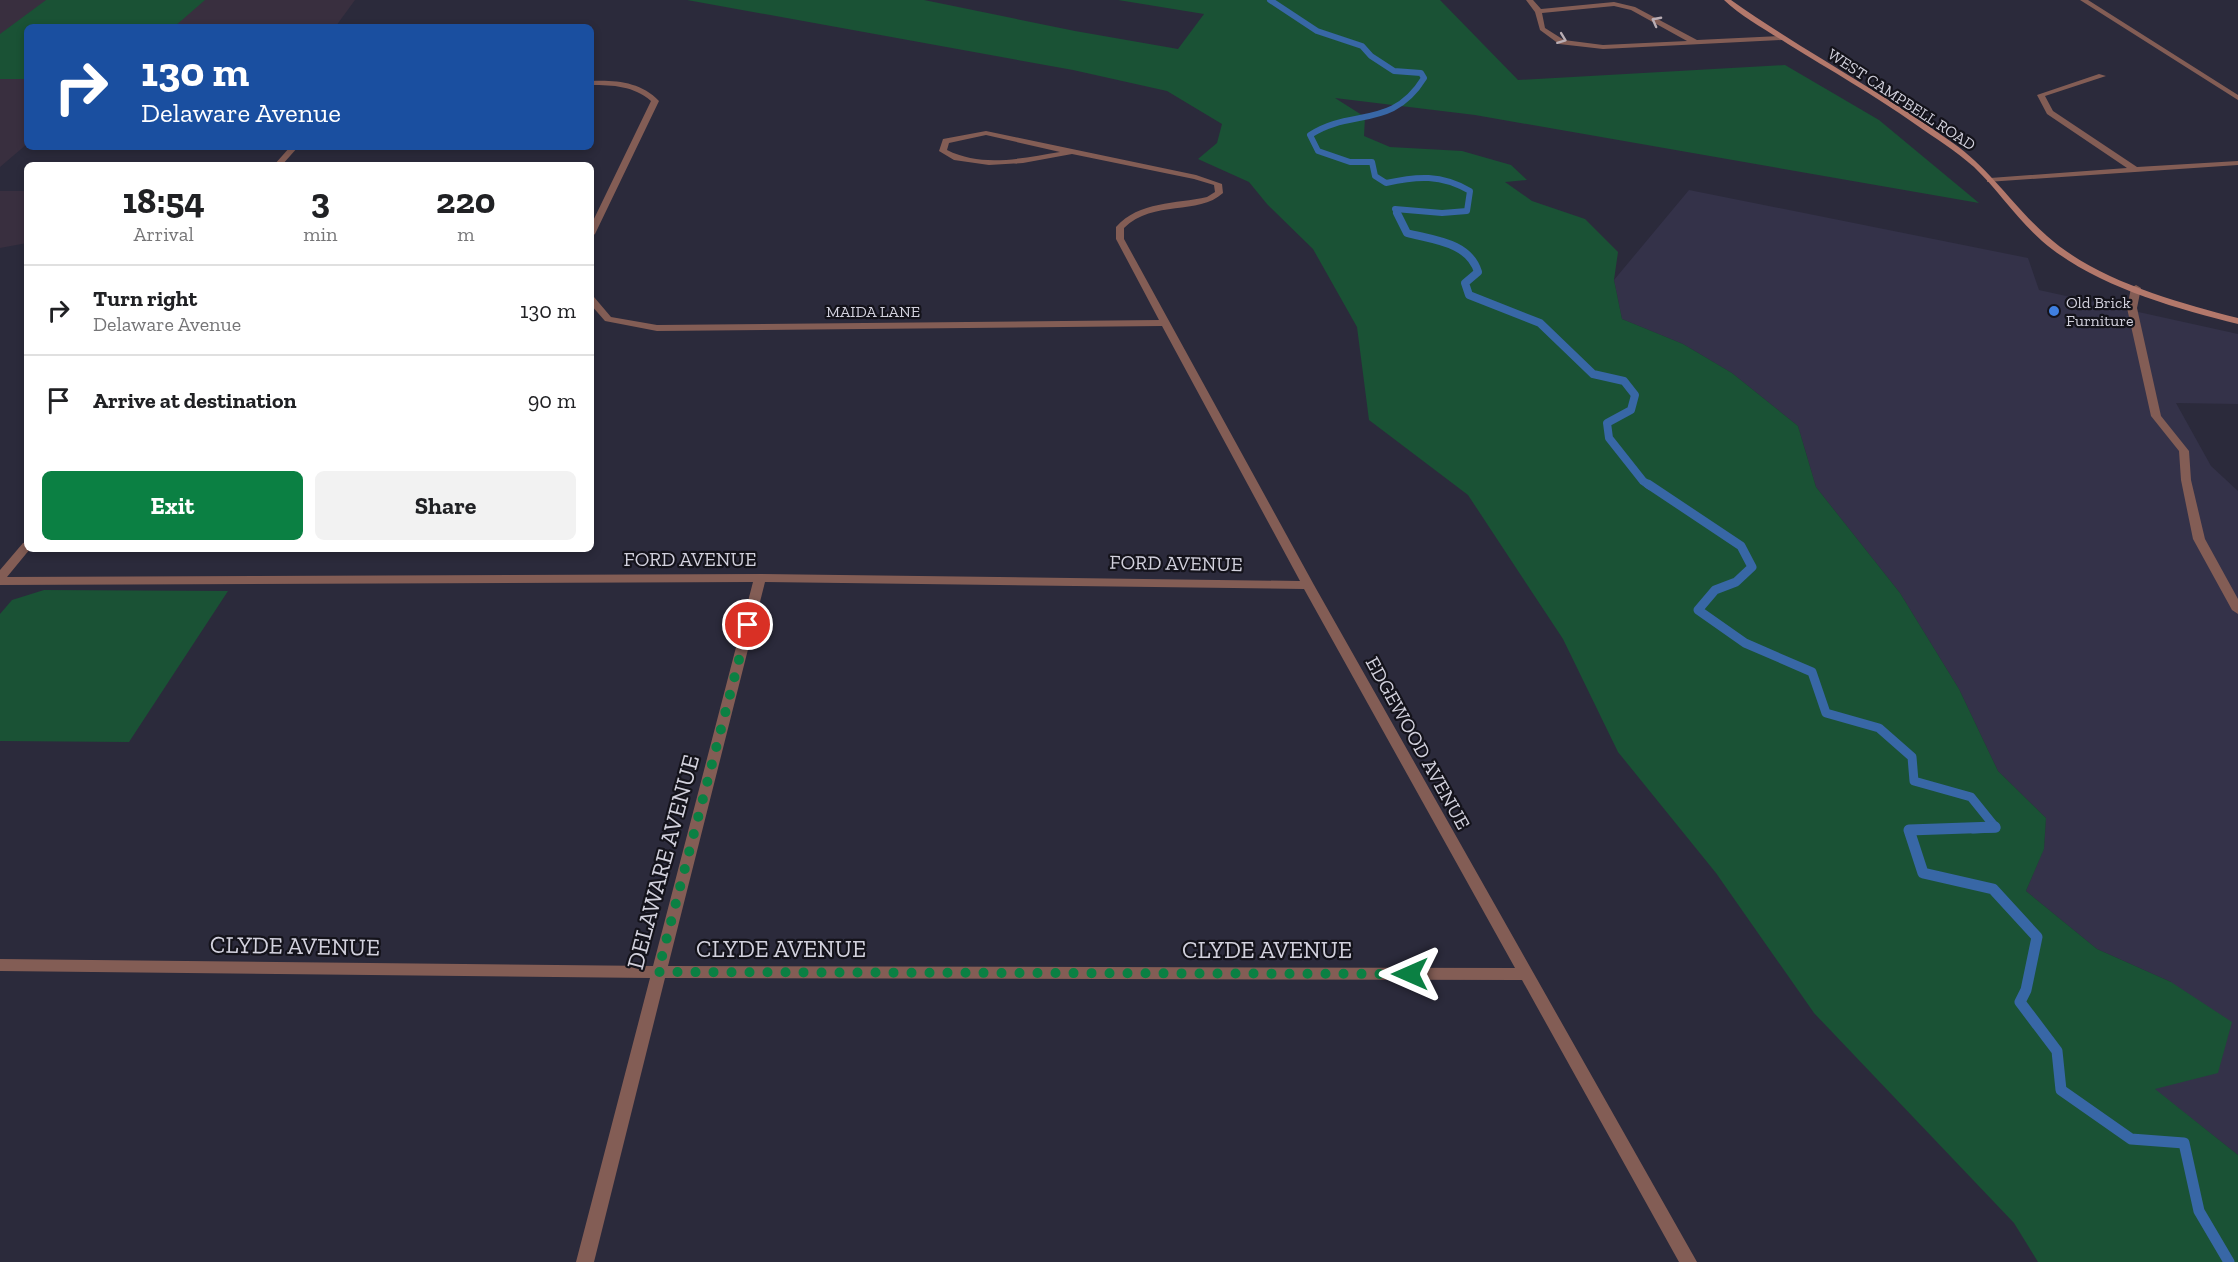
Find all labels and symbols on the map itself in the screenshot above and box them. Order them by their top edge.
one-way arrow [1652,17,1662,28]
one-way arrow [1557,32,1567,45]
street label: WEST CAMPBELL ROAD [1824,45,1979,154]
place label: Old Brick Furniture [2066,293,2133,330]
street label: MAIDA LANE [826,302,920,321]
marker: Old Brick Furniture [2047,304,2061,318]
street label: FORD AVENUE [623,547,757,571]
street label: FORD AVENUE [1109,550,1243,576]
pin [722,599,773,650]
street label: EDGEWOOD AVENUE [1361,652,1475,834]
street label: DELAWARE AVENUE [620,751,705,972]
street label: CLYDE AVENUE [210,930,380,961]
street label: CLYDE AVENUE [696,934,866,963]
street label: CLYDE AVENUE [1182,935,1352,964]
position arrow [1378,942,1442,1006]

